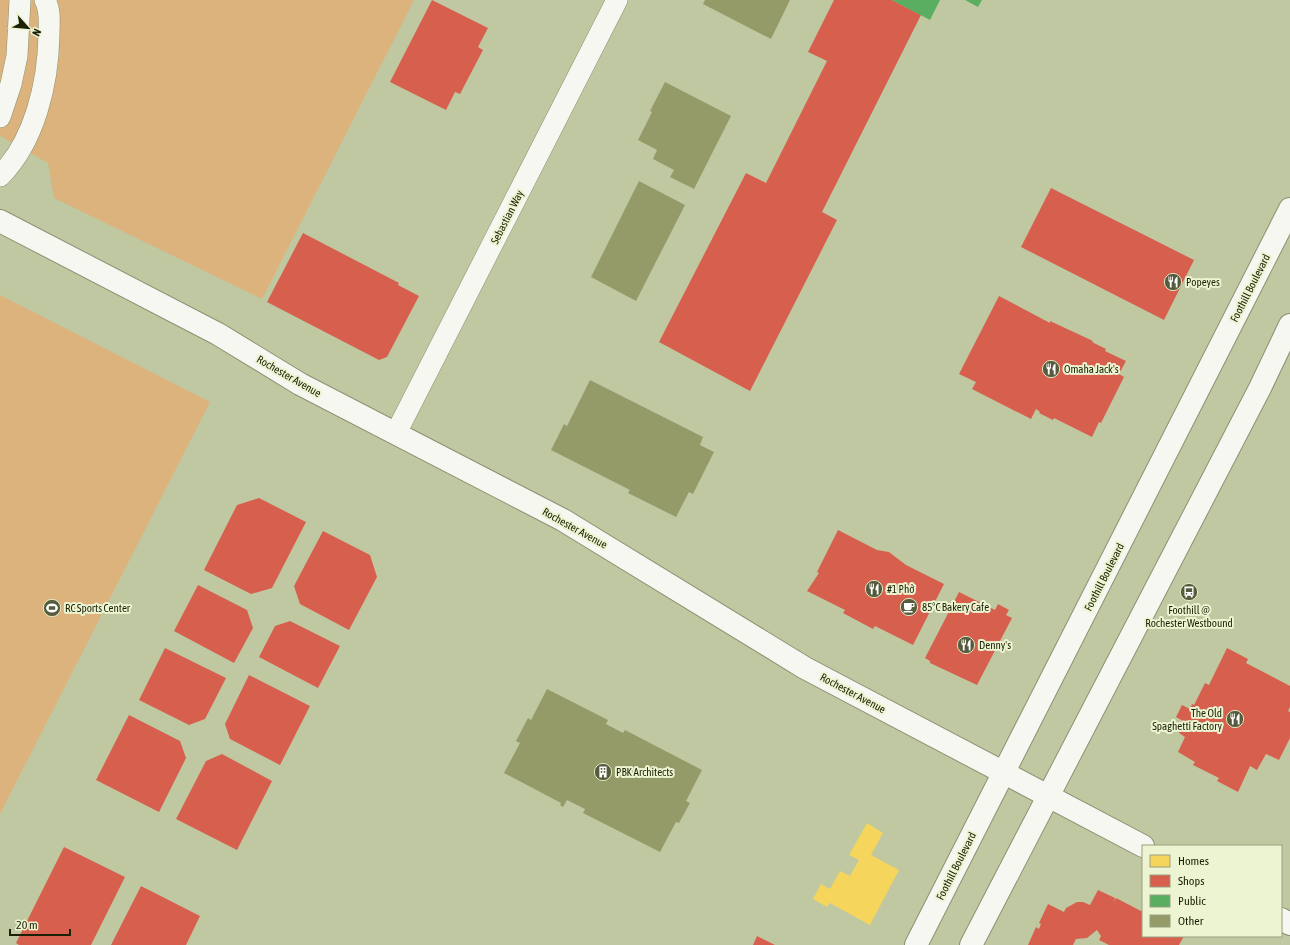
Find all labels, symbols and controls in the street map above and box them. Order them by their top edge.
north arrow [8,8,48,48]
text: N [30,27,44,38]
street label: Sebastian Way [488,188,526,246]
street label: Foothill Boulevard [1228,252,1272,324]
restaurant icon: Popeyes [1163,272,1183,292]
place label: Popeyes [1186,276,1220,288]
street label: Rochester Avenue [255,353,323,399]
restaurant icon: Omaha Jack's [1041,359,1061,379]
place label: Omaha Jack's [1064,363,1119,375]
street label: Rochester Avenue [541,505,609,551]
street label: Foothill Boulevard [1082,541,1126,613]
restaurant icon: #1 Phở [864,579,884,599]
bus stop icon: Foothill @ Rochester Westbound [1179,582,1199,602]
place label: #1 Phở [887,583,914,595]
cafe icon: 85°C Bakery Cafe [899,597,919,617]
sports icon: RC Sports Center [42,598,62,618]
place label: 85°C Bakery Cafe [922,601,989,613]
place label: RC Sports Center [65,602,131,614]
place label: Foothill @ Rochester Westbound [1145,604,1233,629]
restaurant icon: Denny's [956,635,976,655]
place label: Denny's [979,639,1011,651]
street label: Rochester Avenue [818,671,888,715]
place label: The Old Spaghetti Factory [1152,707,1222,732]
restaurant icon: The Old Spaghetti Factory [1225,709,1245,729]
building icon: PBK Architects [593,762,613,782]
place label: PBK Architects [616,766,673,778]
street label: Foothill Boulevard [934,830,978,902]
legend [1142,845,1282,937]
text: Homes [1178,854,1209,868]
text: Shops [1178,874,1204,888]
text: Public [1178,894,1206,908]
scale bar [10,911,70,937]
text: Other [1178,914,1204,928]
text: 20 m [16,918,38,932]

